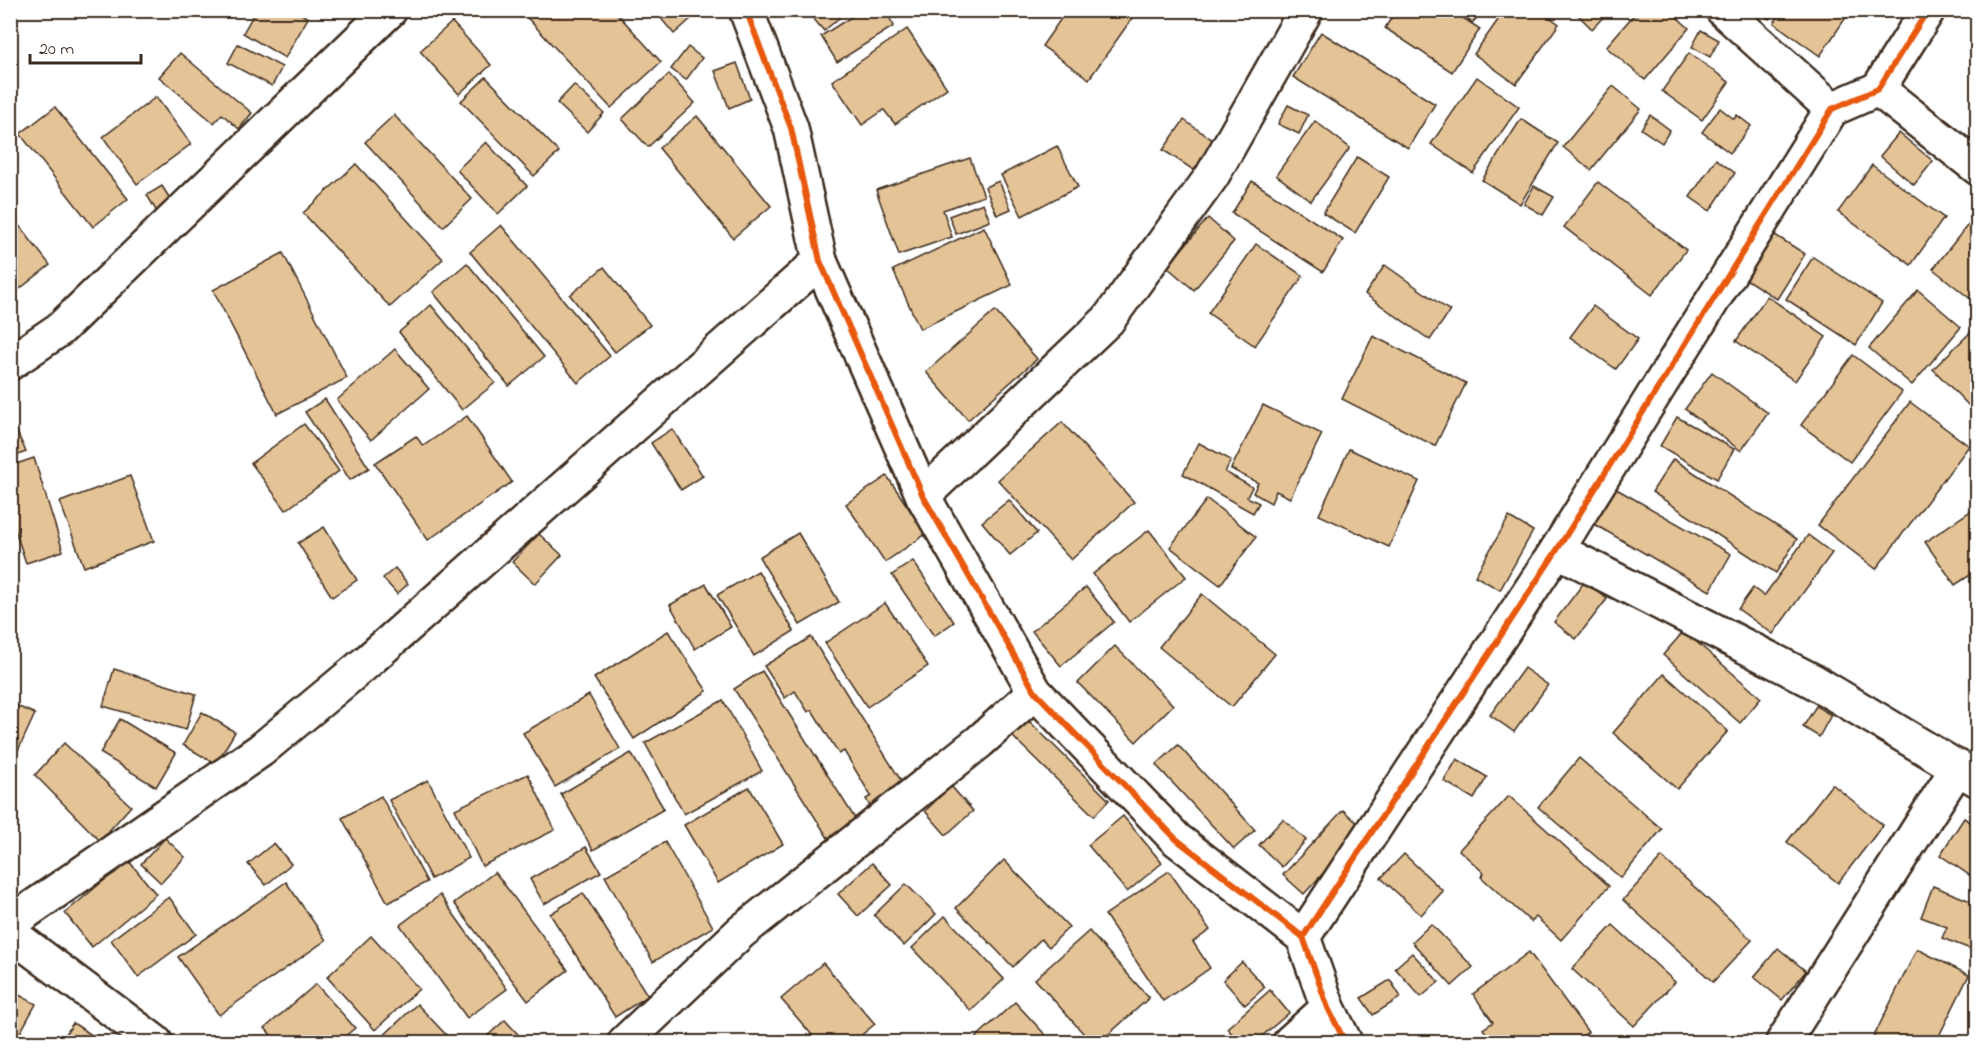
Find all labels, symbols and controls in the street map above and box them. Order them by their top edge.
scale bar [30,27,141,65]
text: 20 m [39,37,74,63]

